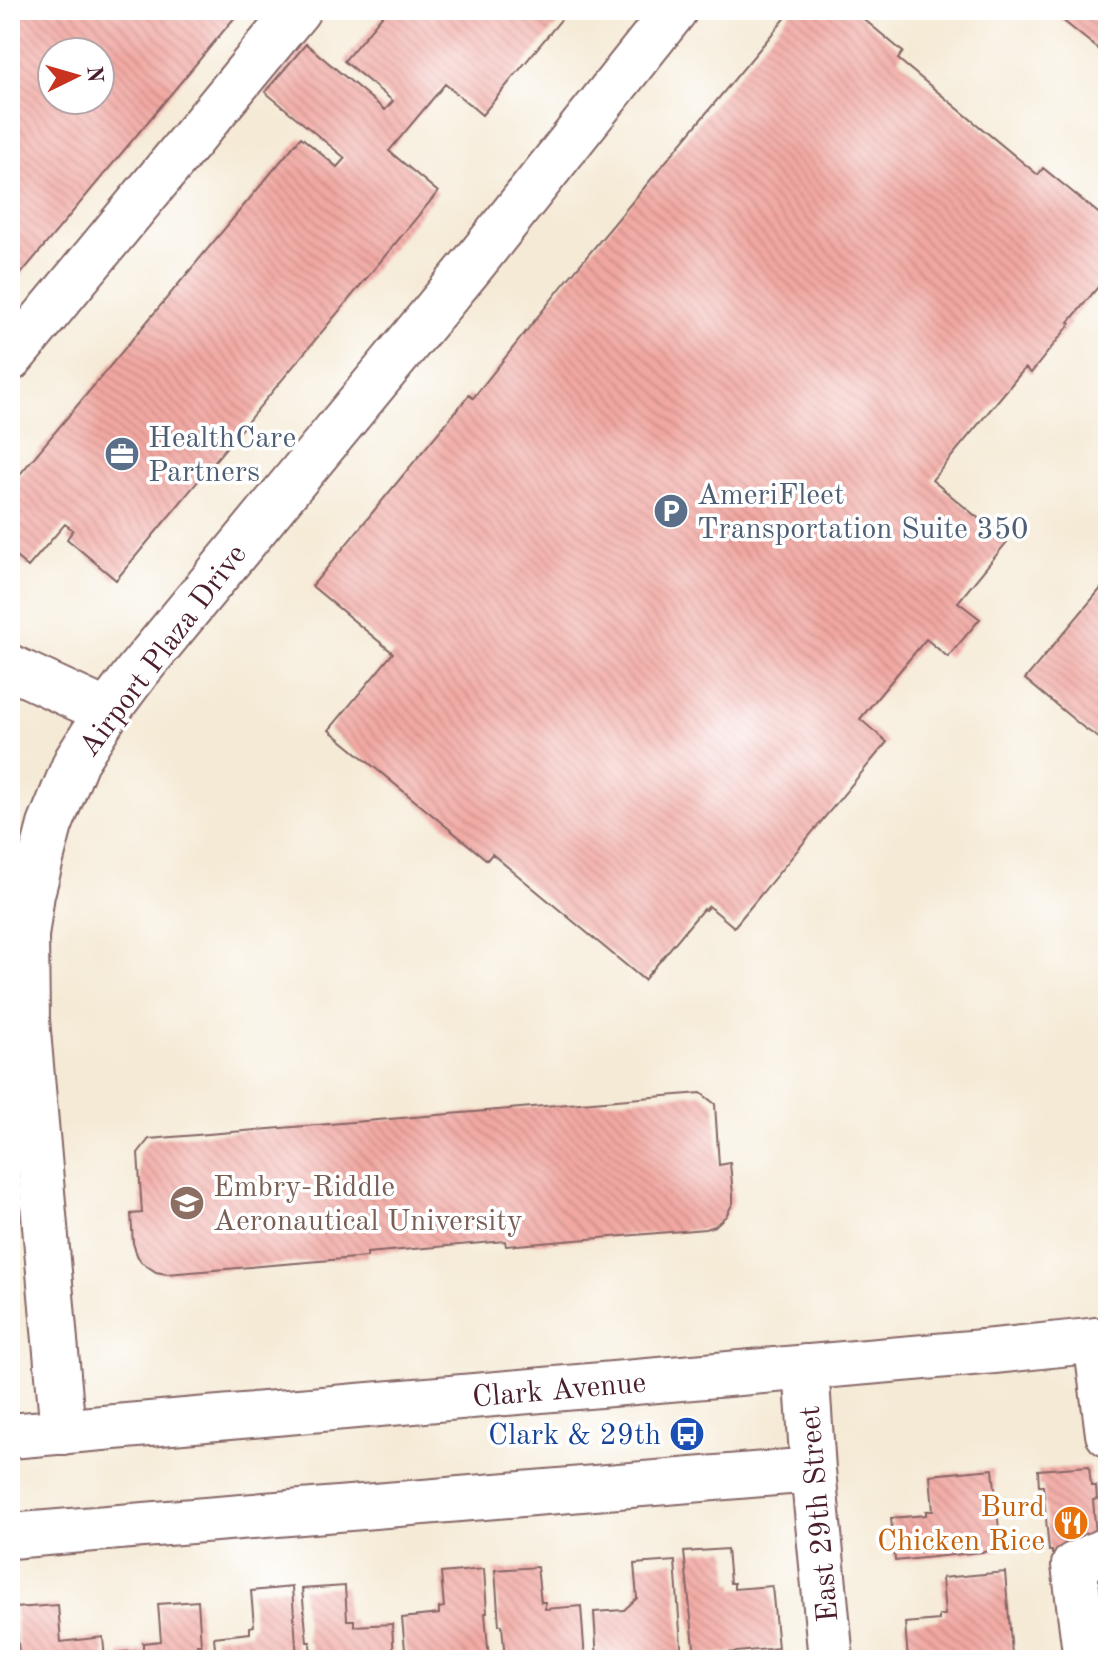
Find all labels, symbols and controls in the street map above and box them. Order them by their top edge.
north arrow [36,36,116,116]
text: N [82,65,106,84]
place label: HealthCare Partners [148,424,296,488]
office icon: HealthCare Partners [103,435,141,473]
place label: AmeriFleet Transportation Suite 350 [697,481,1029,545]
parking icon: AmeriFleet Transportation Suite 350 [652,492,690,530]
street label: Airport Plaza Drive [74,540,253,763]
place label: Embry-Riddle Aeronautical University [213,1173,523,1237]
school or university icon: Embry-Riddle Aeronautical University [168,1184,206,1222]
street label: Clark Avenue [471,1368,647,1414]
street label: East 29th Street [796,1404,844,1623]
bus stop icon: Clark & 29th [668,1415,706,1453]
place label: Clark & 29th [488,1421,661,1451]
place label: Burd Chicken Rice [877,1493,1045,1557]
restaurant icon: Burd Chicken Rice [1052,1504,1090,1542]

